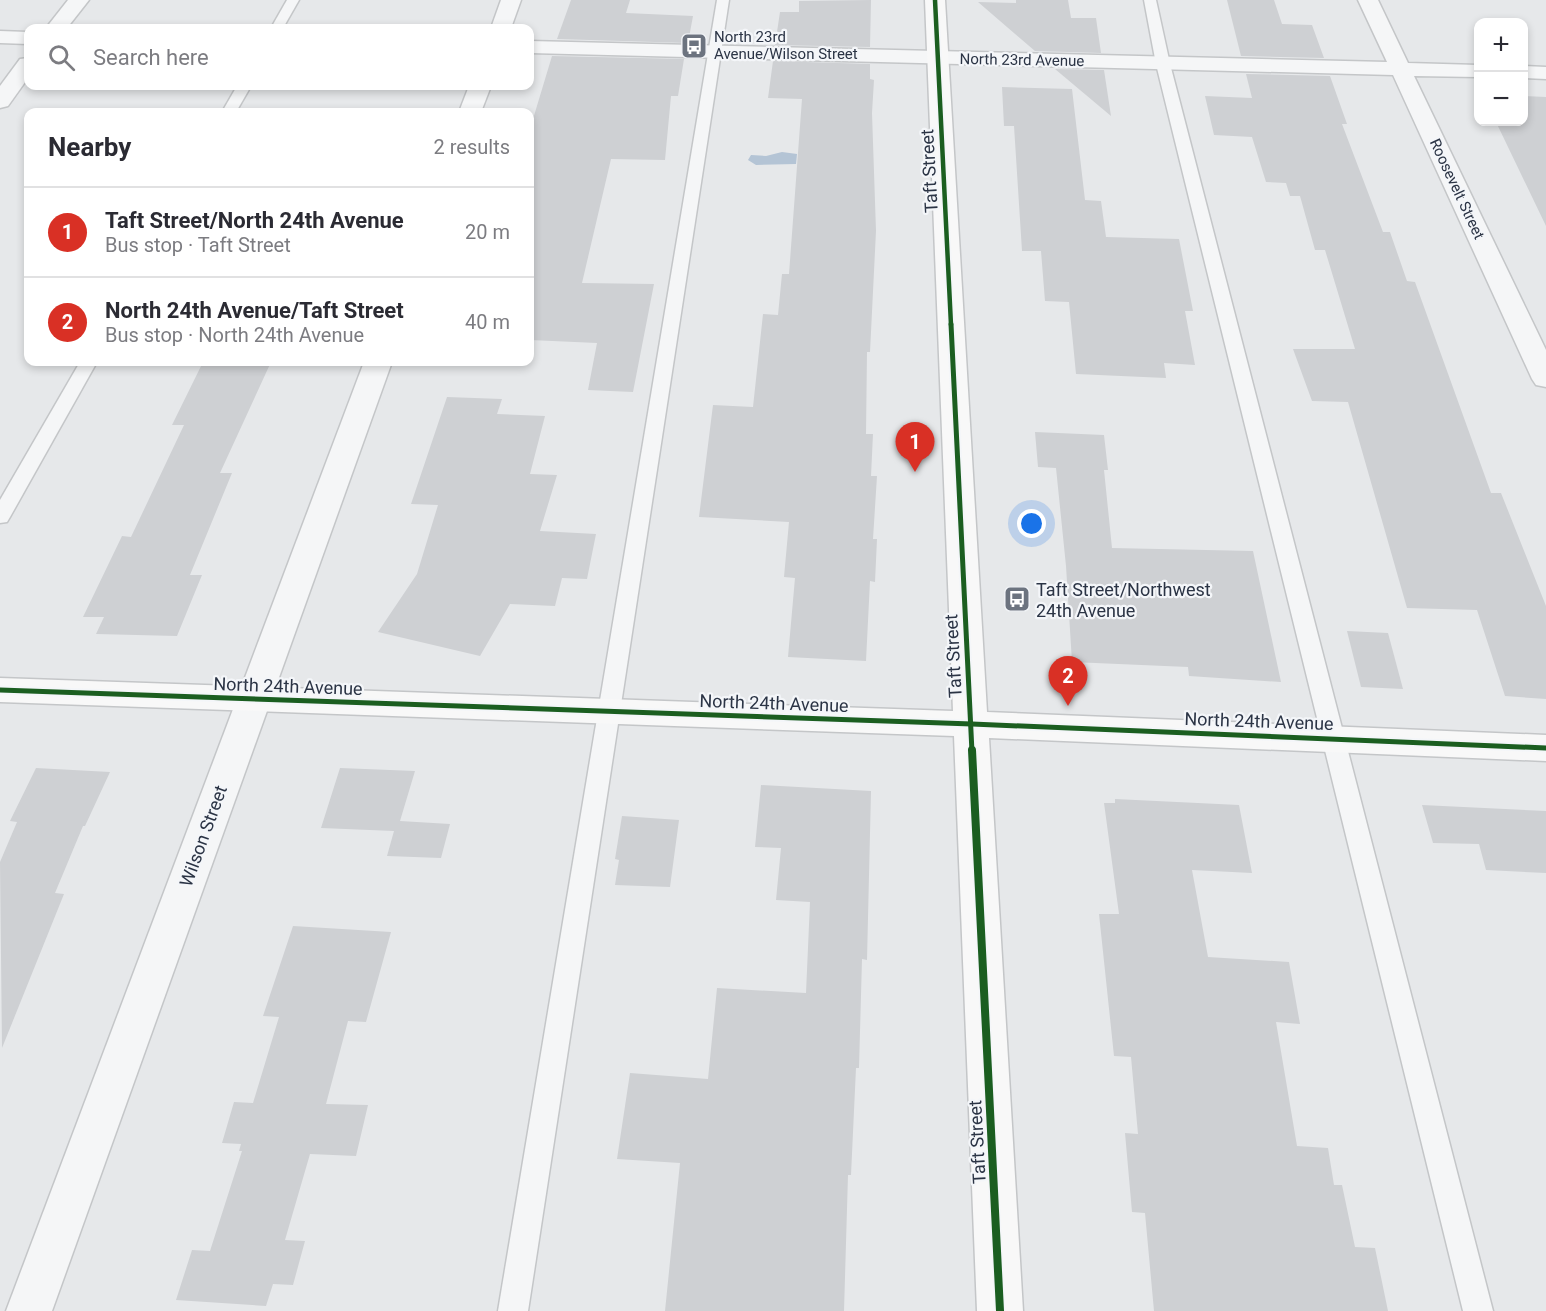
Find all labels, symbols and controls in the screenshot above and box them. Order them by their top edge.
map controls [1474,18,1528,126]
button: + [1474,18,1528,72]
search box [24,24,534,90]
place label: North 23rd Avenue/Wilson Street [714,28,858,63]
bus stop icon: North 23rd Avenue/Wilson Street [679,31,709,61]
icon: search [45,41,78,74]
text: Search here [93,45,209,70]
street label: North 23rd Avenue [960,50,1085,70]
button: − [1474,72,1528,126]
street label: Taft Street [916,129,942,213]
text: Nearby [48,132,131,162]
text: 2 results [434,135,510,159]
street label: Roosevelt Street [1426,136,1488,242]
text: Taft Street/North 24th Avenue [105,208,404,233]
text: 1 [62,220,73,244]
text: 20 m [465,220,510,244]
text: Bus stop · Taft Street [105,233,291,257]
text: North 24th Avenue/Taft Street [105,298,404,323]
text: 2 [62,310,73,334]
text: 40 m [465,310,510,334]
text: Bus stop · North 24th Avenue [105,323,364,347]
pin: 1 [896,422,934,472]
your location [1017,509,1046,538]
place label: Taft Street/Northwest 24th Avenue [1036,579,1211,621]
bus stop icon: Taft Street/Northwest 24th Avenue [1002,584,1032,614]
street label: Taft Street [940,614,966,698]
pin: 2 [1048,656,1088,706]
street label: North 24th Avenue [213,673,363,699]
street label: North 24th Avenue [699,690,849,716]
street label: North 24th Avenue [1184,708,1334,734]
street label: Wilson Street [175,782,231,889]
street label: Taft Street [964,1100,990,1184]

